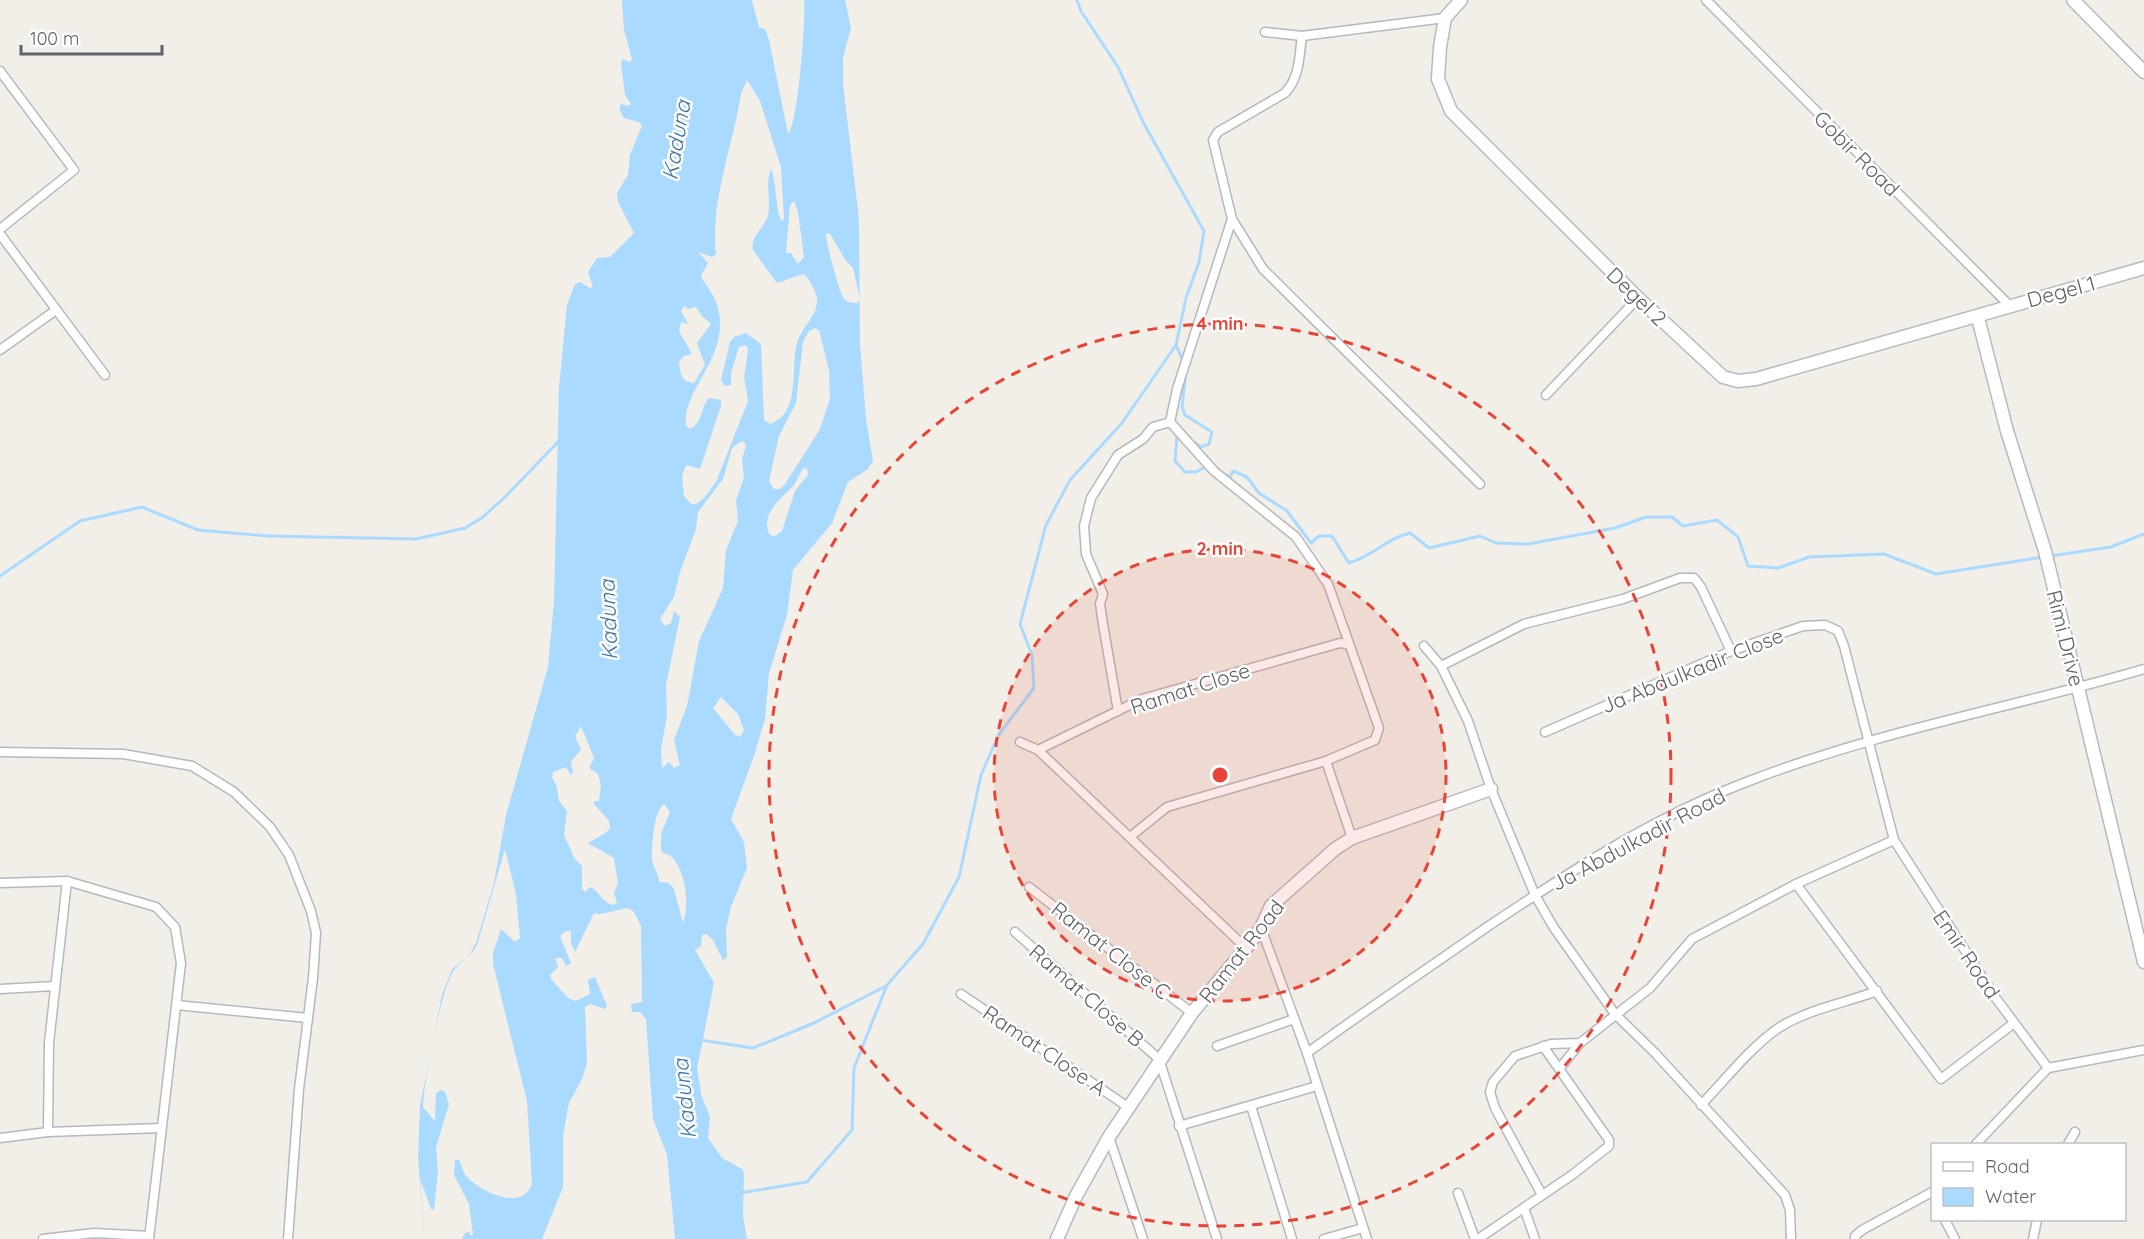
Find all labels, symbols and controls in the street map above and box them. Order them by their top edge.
scale bar [21,18,162,56]
text: 100 m [30,27,79,50]
water label: Kaduna [655,96,697,182]
street label: Gobir Road [1809,105,1905,201]
street label: Degel 2 [1601,261,1673,331]
street label: Degel 1 [2024,269,2098,313]
text: 4 min [1196,312,1244,335]
text: 2 min [1197,537,1243,560]
water label: Kaduna [593,578,623,661]
street label: Rimi Drive [2041,587,2091,689]
street label: Ja Abdulkadir Close [1597,622,1787,718]
street label: Ramat Close [1127,656,1253,720]
centre of rings [1210,765,1230,785]
street label: Ja Abdulkadir Road [1546,782,1730,896]
street label: Ramat Road [1193,894,1289,1008]
street label: Ramat Close C [1046,895,1176,1005]
street label: Emir Road [1928,905,2006,1003]
street label: Ramat Close B [1024,938,1150,1052]
street label: Ramat Close A [978,999,1112,1101]
water label: Kaduna [666,1056,702,1140]
legend [1931,1143,2126,1221]
text: Road [1985,1155,2030,1178]
text: Water [1985,1185,2036,1208]

